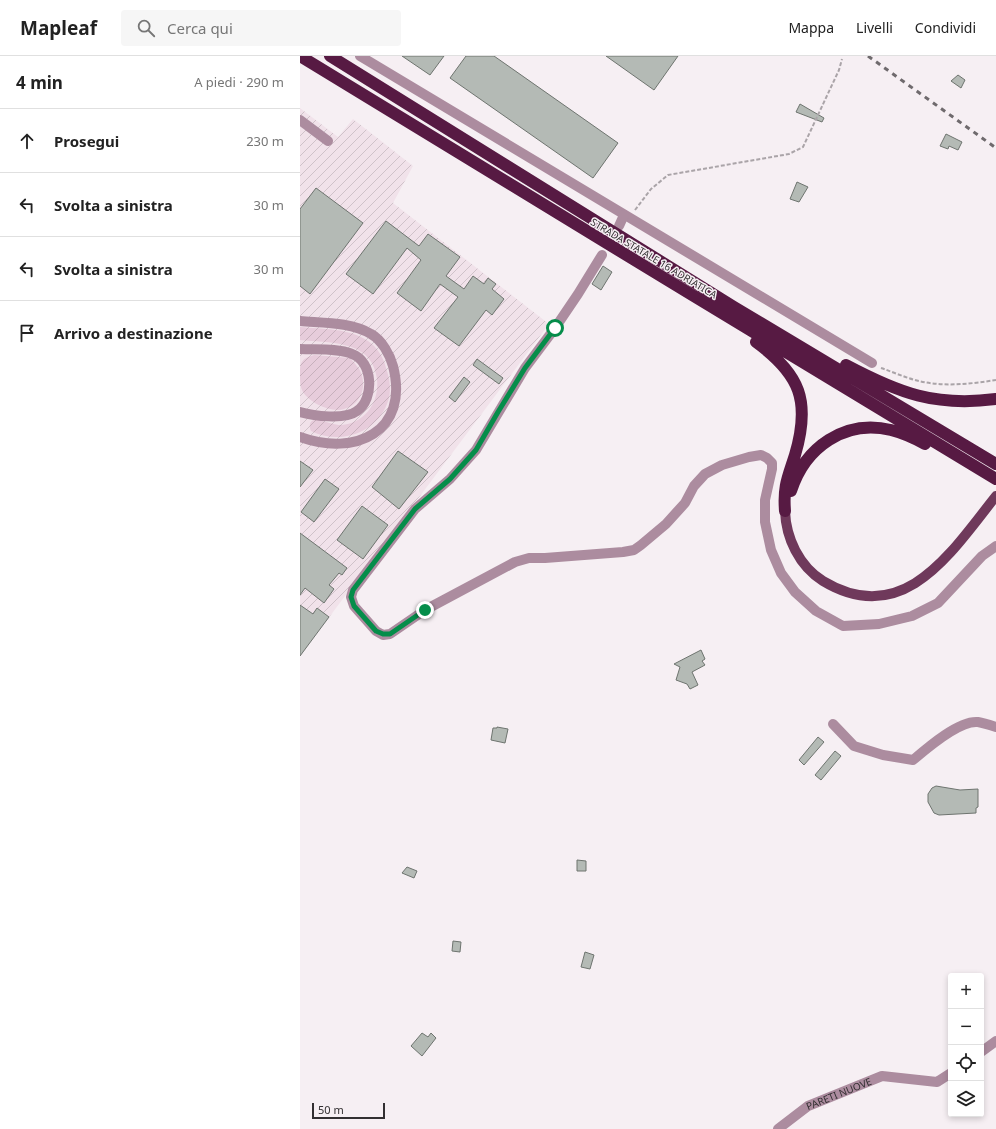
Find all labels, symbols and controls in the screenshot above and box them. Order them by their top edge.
search box [121,10,401,46]
text: Mapleaf [20,15,97,41]
icon: search [135,17,157,39]
text: Cerca qui [167,18,233,38]
text: Mappa [788,18,834,37]
text: Livelli [856,18,893,37]
text: Condividi [915,18,976,37]
text: 4 min [16,71,63,94]
text: A piedi · 290 m [194,73,284,91]
icon: ahead [16,130,38,152]
text: Prosegui [54,131,119,151]
text: 230 m [246,132,284,150]
icon: left [16,194,38,216]
text: Svolta a sinistra [54,195,173,215]
text: 30 m [254,196,284,214]
street label: STRADA STATALE 16 ADRIATICA [588,215,720,302]
icon: left [16,258,38,280]
text: Svolta a sinistra [54,259,173,279]
text: 30 m [254,260,284,278]
route start [546,319,564,337]
icon: arrive [16,322,38,344]
text: Arrivo a destinazione [54,323,213,343]
route end [416,601,434,619]
map controls [948,973,984,1117]
button: + [948,973,984,1009]
button: − [948,1009,984,1045]
button: locate [948,1045,984,1081]
street label: PARETI NUOVE [804,1074,874,1113]
button: layers [948,1081,984,1117]
scale bar [312,1101,385,1120]
text: 50 m [318,1102,344,1117]

